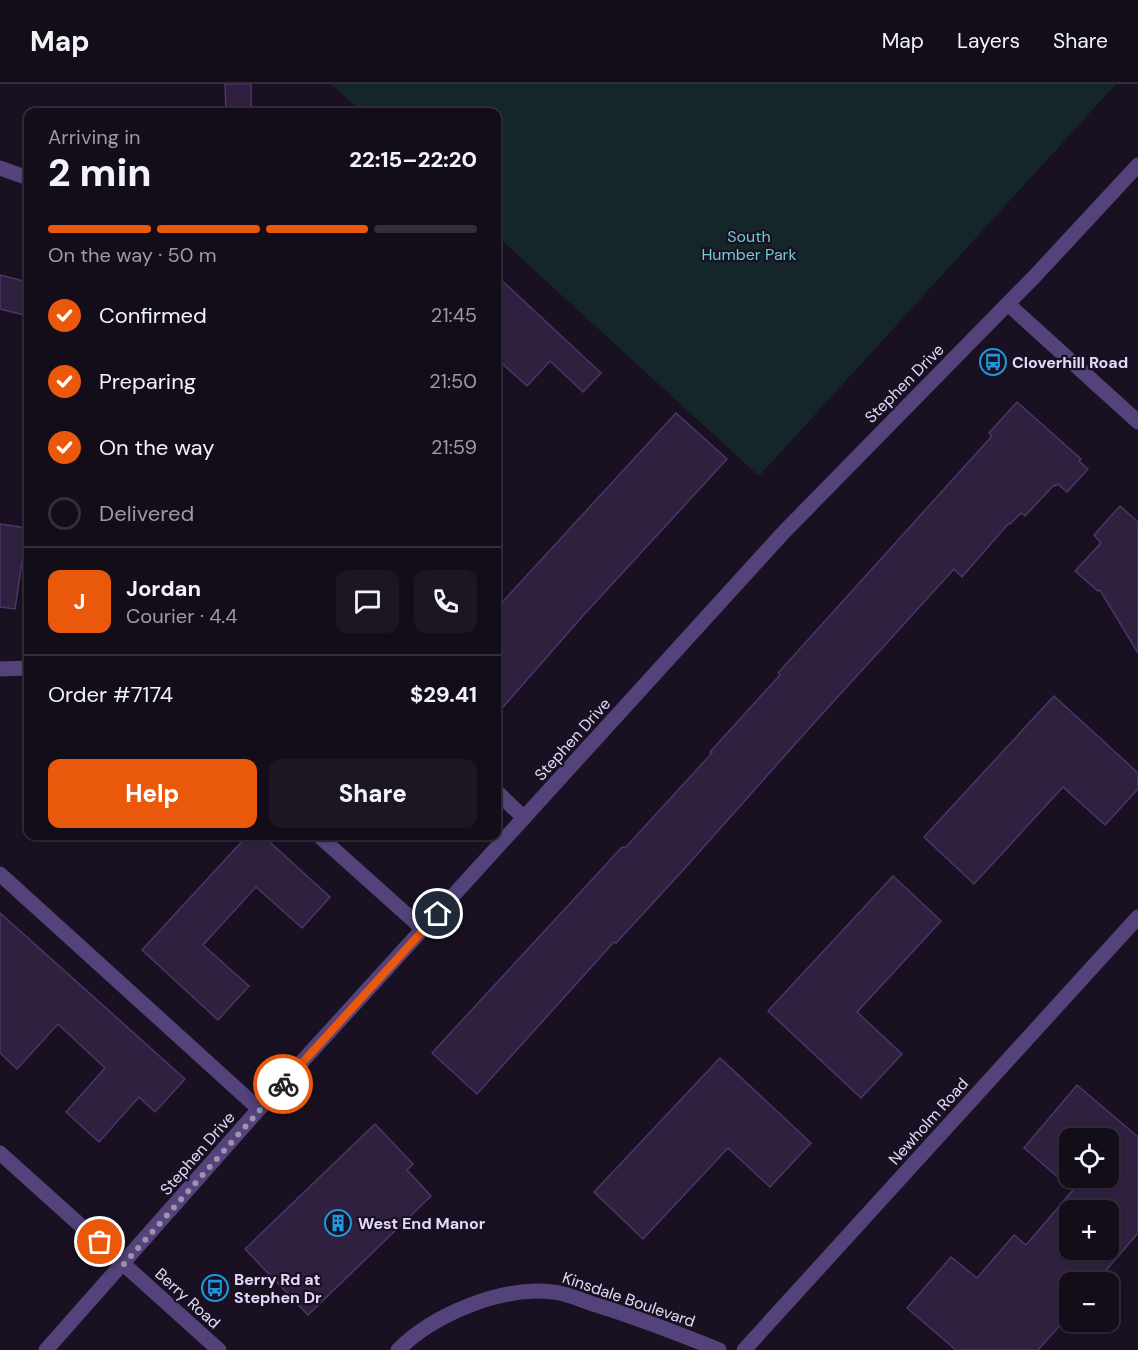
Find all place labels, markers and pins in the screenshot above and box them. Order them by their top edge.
bus stop icon: Cloverhill Road [978,347,1008,377]
place label: Cloverhill Road [1012,352,1128,373]
pin [412,888,463,939]
building icon: West End Manor [323,1208,353,1238]
place label: West End Manor [358,1213,486,1234]
pin [74,1216,125,1267]
place label: Berry Rd at Stephen Dr [234,1269,322,1308]
bus stop icon: Berry Rd at Stephen Dr [200,1273,230,1303]

